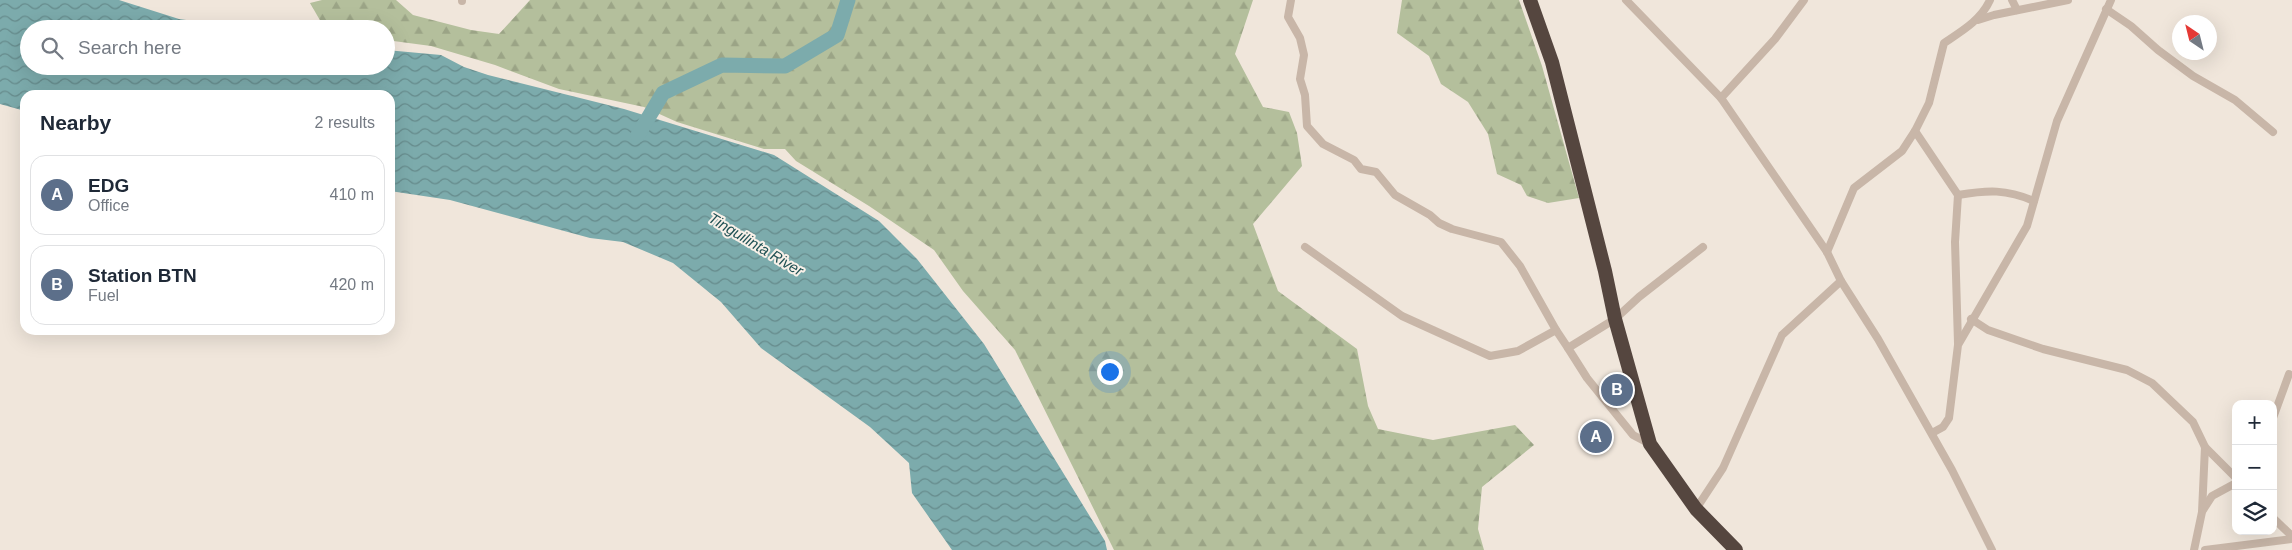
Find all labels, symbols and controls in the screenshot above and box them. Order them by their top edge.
north arrow [2172,15,2217,60]
search box [20,20,395,75]
icon: search [38,34,66,62]
text: Search here [78,37,182,58]
text: Nearby [40,111,111,134]
text: 2 results [315,114,375,131]
text: EDG [88,175,129,196]
text: A [51,186,63,203]
text: 410 m [330,186,374,203]
text: Office [88,197,130,214]
water label: Tinguilinta River [706,209,807,279]
text: Station BTN [88,265,197,286]
text: B [51,276,63,293]
text: 420 m [330,276,374,293]
text: Fuel [88,287,119,304]
your location [1097,359,1123,385]
pin: B [1601,371,1633,409]
map controls [2232,400,2277,535]
button: + [2232,400,2277,445]
pin: A [1580,418,1612,456]
button: − [2232,445,2277,490]
button: layers [2232,490,2277,535]

